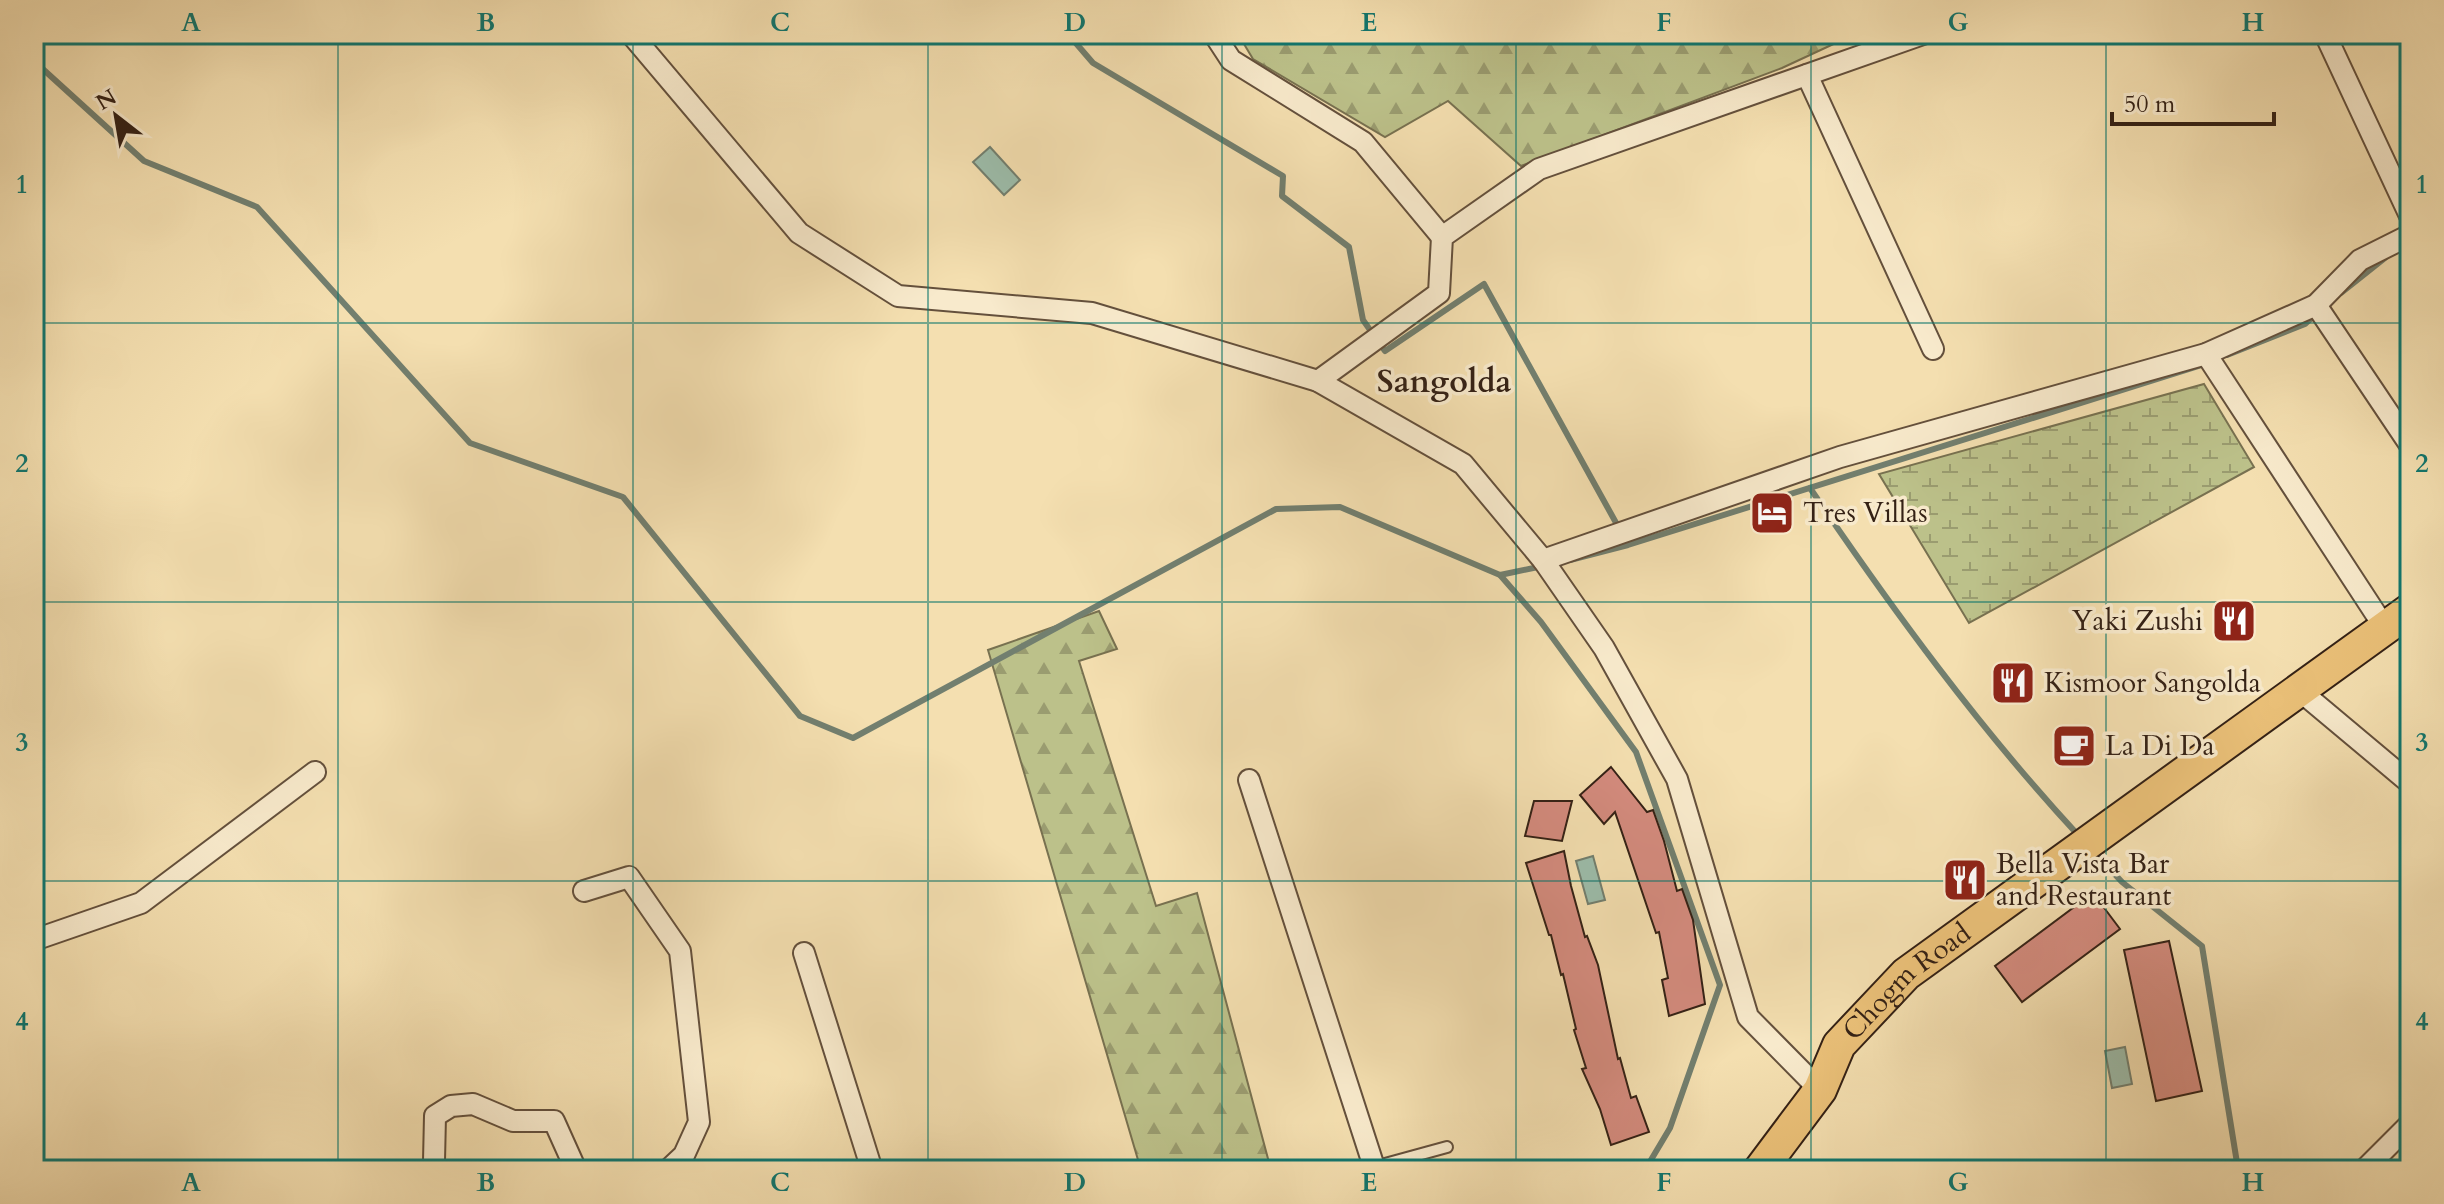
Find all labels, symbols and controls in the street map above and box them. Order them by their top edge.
text: A [181,5,201,40]
text: B [477,5,495,40]
text: C [770,5,790,40]
text: D [1064,5,1086,40]
text: E [1361,5,1377,40]
text: F [1656,5,1672,40]
text: G [1947,5,1969,40]
text: H [2242,5,2265,40]
north arrow [76,76,156,156]
scale bar [2112,76,2274,126]
text: N [90,82,122,117]
text: 50 m [2124,88,2176,121]
text: 1 [15,167,29,202]
text: 1 [2415,167,2429,202]
district label: Sangolda [1377,360,1511,404]
text: 2 [15,446,29,481]
text: 2 [2415,446,2429,481]
hotel icon: Tres Villas [1748,489,1796,537]
place label: Tres Villas [1803,494,1928,532]
restaurant icon: Yaki Zushi [2210,597,2258,645]
place label: Yaki Zushi [2072,602,2203,640]
restaurant icon: Kismoor Sangolda [1989,659,2037,707]
place label: Kismoor Sangolda [2044,664,2261,702]
cafe icon: La Di Da [2050,722,2098,770]
text: 3 [15,725,29,760]
text: 3 [2415,725,2429,760]
place label: La Di Da [2105,727,2215,765]
place label: Bella Vista Bar and Restaurant [1996,845,2171,915]
restaurant icon: Bella Vista Bar and Restaurant [1941,856,1989,904]
street label: Chogm Road [1834,914,1979,1049]
text: 4 [15,1004,29,1039]
text: 4 [2415,1004,2429,1039]
text: A [181,1165,201,1200]
text: B [477,1165,495,1200]
text: C [770,1165,790,1200]
text: D [1064,1165,1086,1200]
text: E [1361,1165,1377,1200]
text: F [1656,1165,1672,1200]
text: G [1947,1165,1969,1200]
text: H [2242,1165,2265,1200]

